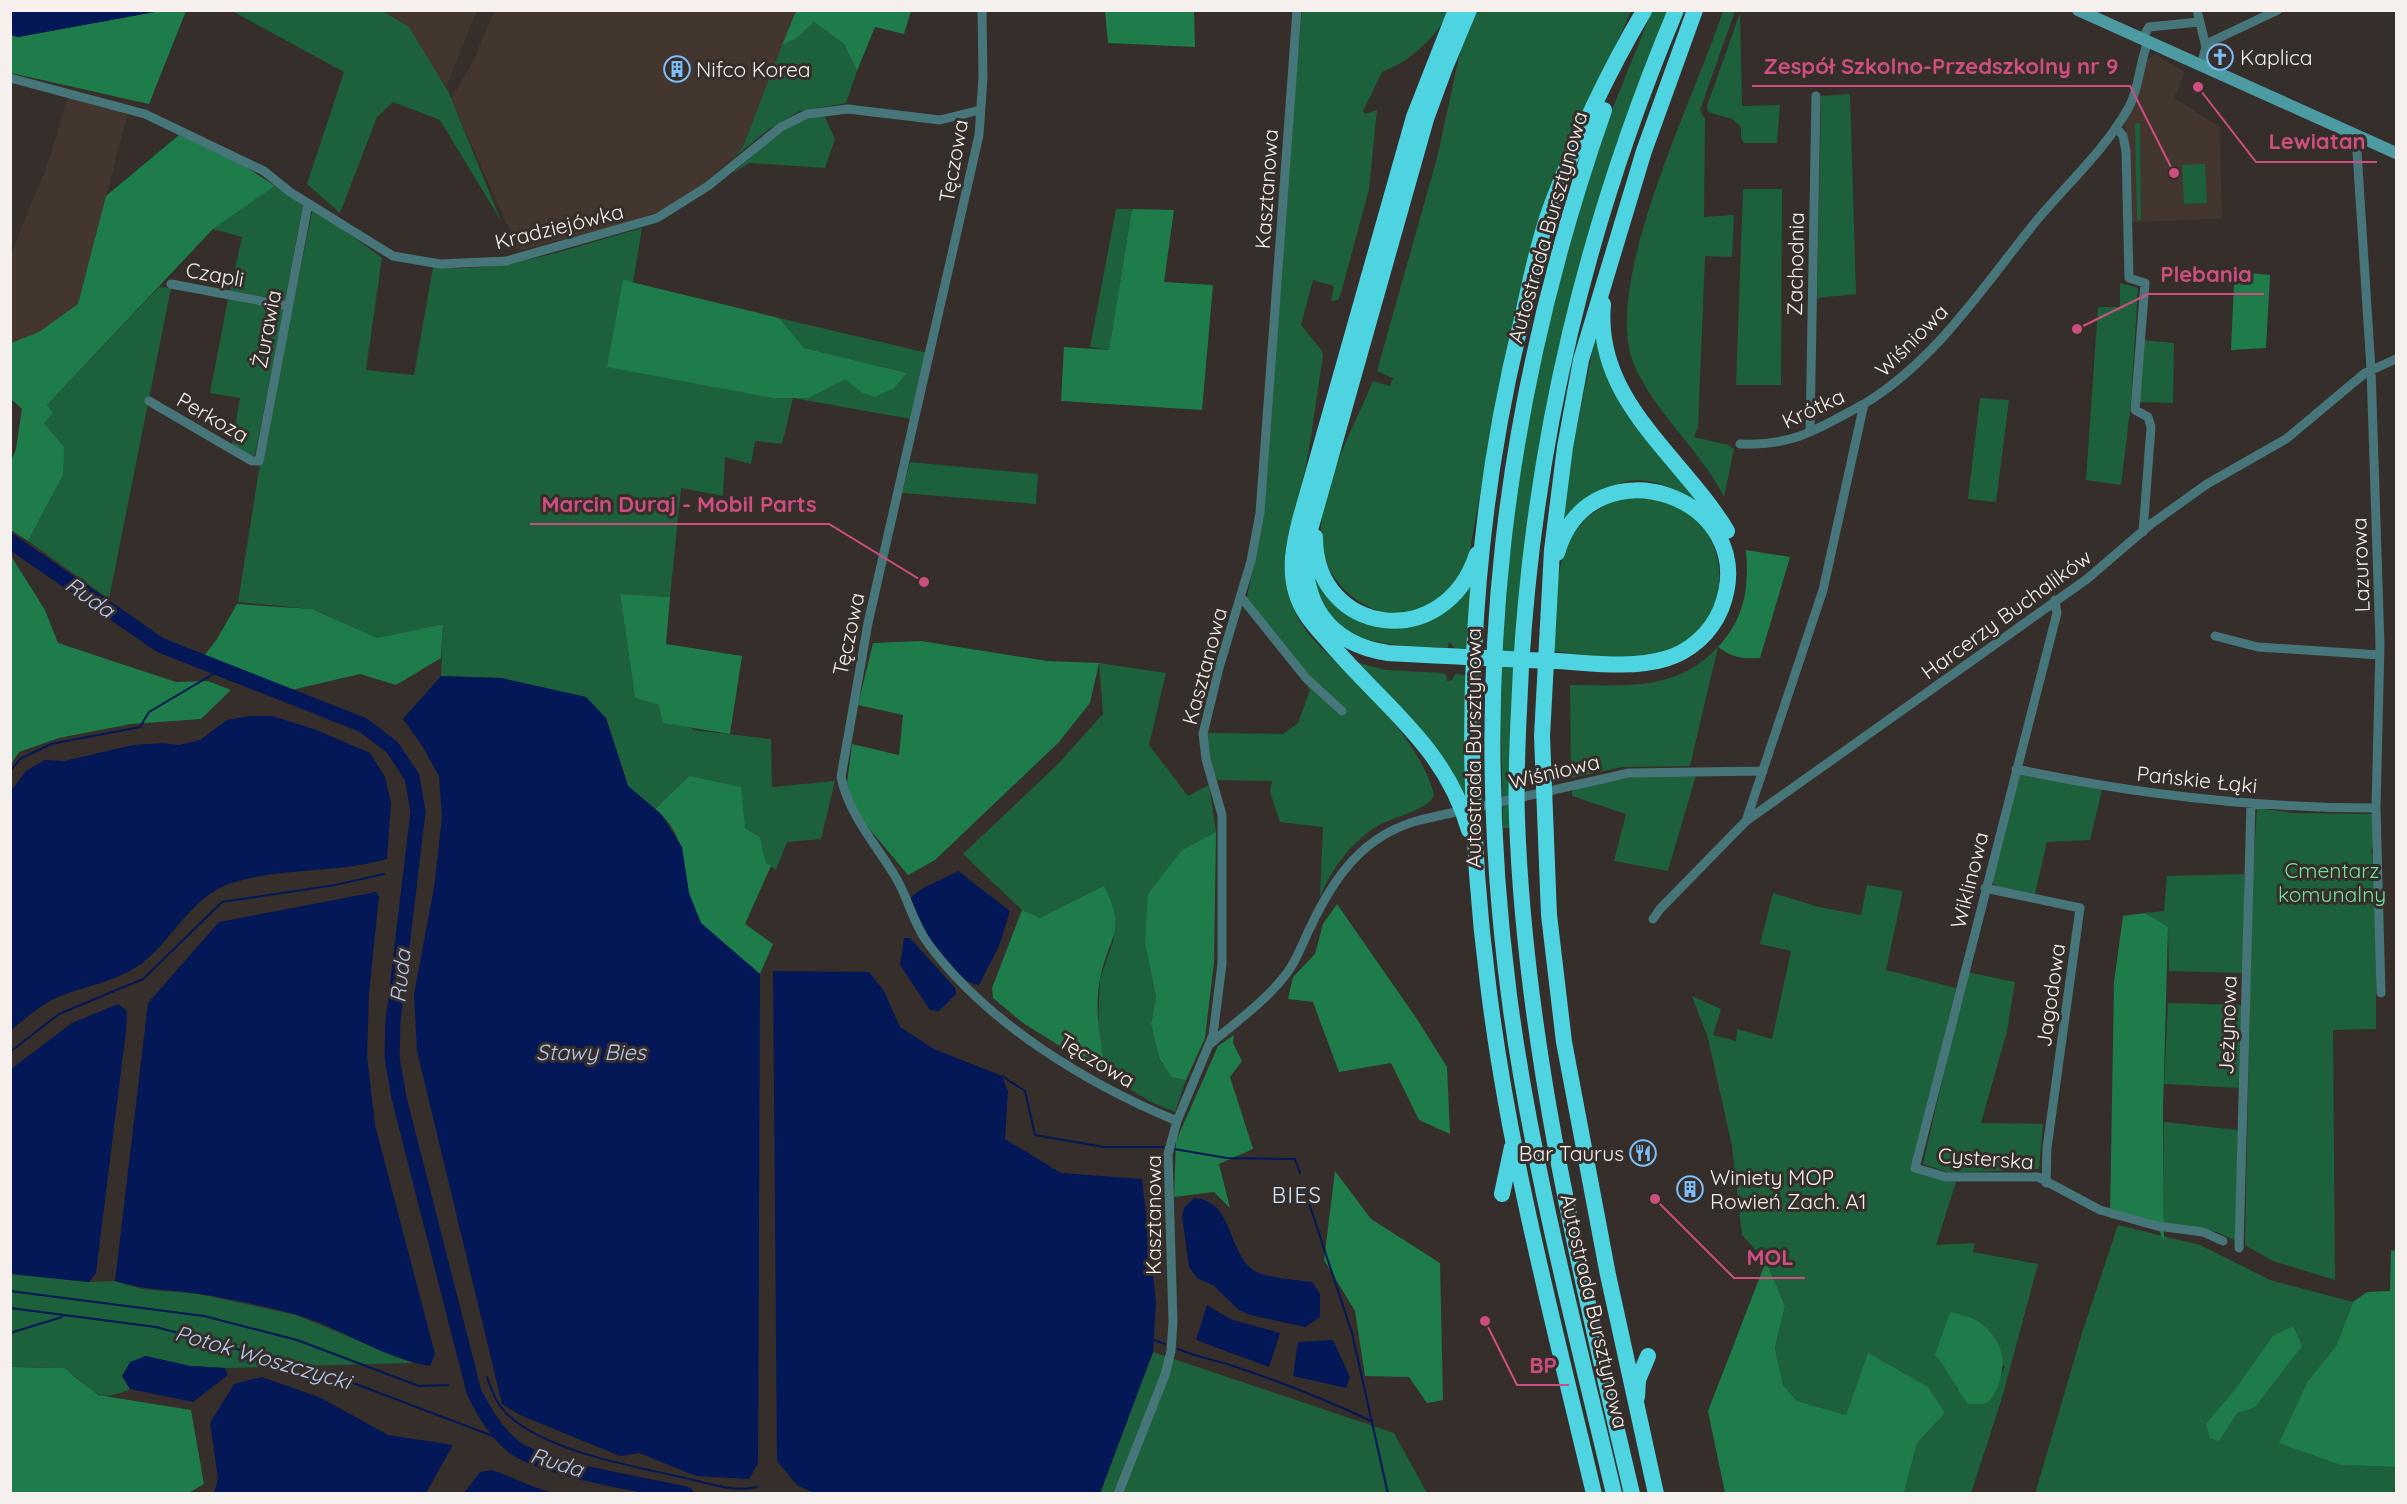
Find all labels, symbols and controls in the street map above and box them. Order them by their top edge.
church icon: Kaplica [2205,42,2235,72]
place label: Kaplica [2240,44,2313,70]
callout: Zespół Szkolno-Przedszkolny nr 9 [1752,46,2130,86]
text: Zespół Szkolno-Przedszkolny nr 9 [1764,52,2118,80]
building icon: Nifco Korea [662,54,692,84]
place label: Nifco Korea [696,56,811,82]
street label: Autostrada Bursztynowa [1501,108,1593,346]
street label: Tęczowa [933,117,973,205]
callout: Lewiatan [2256,122,2377,162]
text: Lewiatan [2268,127,2366,155]
street label: Kasztanowa [1249,128,1283,250]
street label: Kradziejówka [492,197,626,255]
street label: Zachodnia [1781,212,1809,316]
callout: Plebania [2148,254,2264,294]
street label: Czapli [184,256,246,292]
text: Plebania [2160,260,2252,288]
street label: Żurawia [246,288,286,370]
street label: Wiśniowa [1869,298,1953,382]
street label: Krótka [1778,382,1848,434]
street label: Perkoza [173,386,253,448]
callout: Marcin Duraj - Mobil Parts [530,484,829,524]
text: Marcin Duraj - Mobil Parts [541,490,817,518]
street label: Lazurowa [2345,517,2375,613]
street label: Harcerzy Buchalików [1916,543,2096,685]
water label: Ruda [60,570,121,625]
street label: Tęczowa [827,590,869,678]
street label: Kasztanowa [1176,605,1232,727]
street label: Autostrada Bursztynowa [1460,628,1486,868]
street label: Wiśniowa [1506,748,1602,794]
street label: Pańskie Łąki [2135,760,2259,798]
street label: Wiklinowa [1944,829,1994,931]
park label: Cmentarz komunalny [2278,857,2386,907]
street label: Jagodowa [2030,942,2070,1048]
water label: Ruda [383,946,417,1004]
street label: Jeżynowa [2212,975,2242,1075]
street label: Tęczowa [1054,1027,1140,1093]
water label: Stawy Bies [536,1038,648,1066]
restaurant icon: Bar Taurus [1628,1138,1658,1168]
place label: Bar Taurus [1519,1140,1624,1166]
street label: Cysterska [1937,1142,2035,1174]
street label: Kasztanowa [1140,1155,1166,1275]
place label: Winiety MOP Rowień Zach. A1 [1710,1164,1867,1214]
building icon: Winiety MOP Rowień Zach. A1 [1675,1174,1705,1204]
district label: BIES [1272,1181,1322,1209]
street label: Autostrada Bursztynowa [1555,1191,1635,1431]
callout: MOL [1734,1238,1805,1278]
text: MOL [1746,1243,1794,1271]
water label: Potok Woszczycki [172,1319,356,1396]
callout: BP [1517,1345,1569,1385]
text: BP [1529,1351,1557,1379]
water label: Ruda [527,1441,588,1484]

